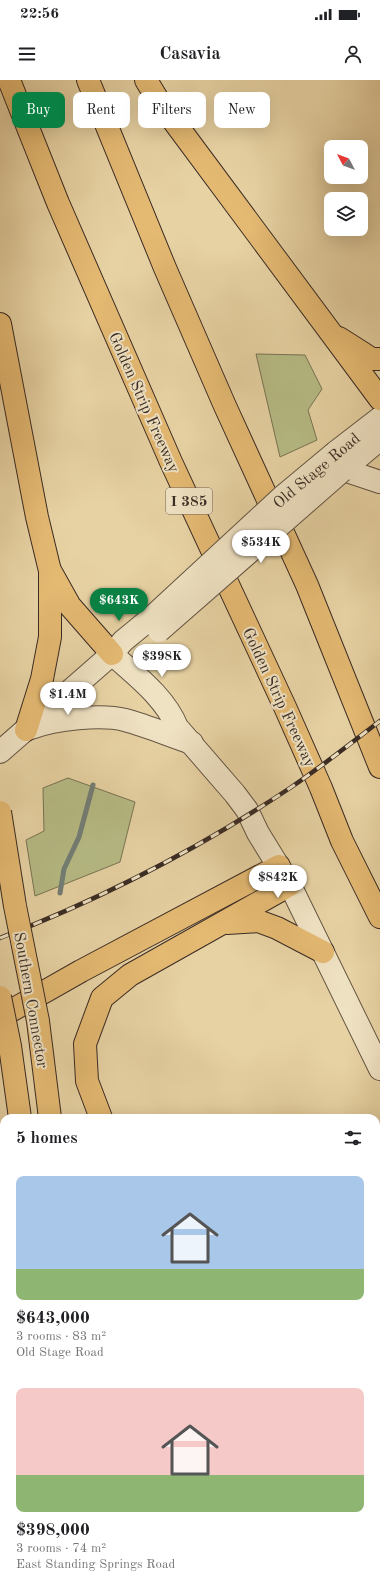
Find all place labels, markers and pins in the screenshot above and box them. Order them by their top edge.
pin: $534K [233,530,289,564]
pin: $643K [91,588,147,622]
pin: $398K [134,644,190,678]
pin: $1.4M [40,682,96,716]
pin: $842K [250,865,306,899]

